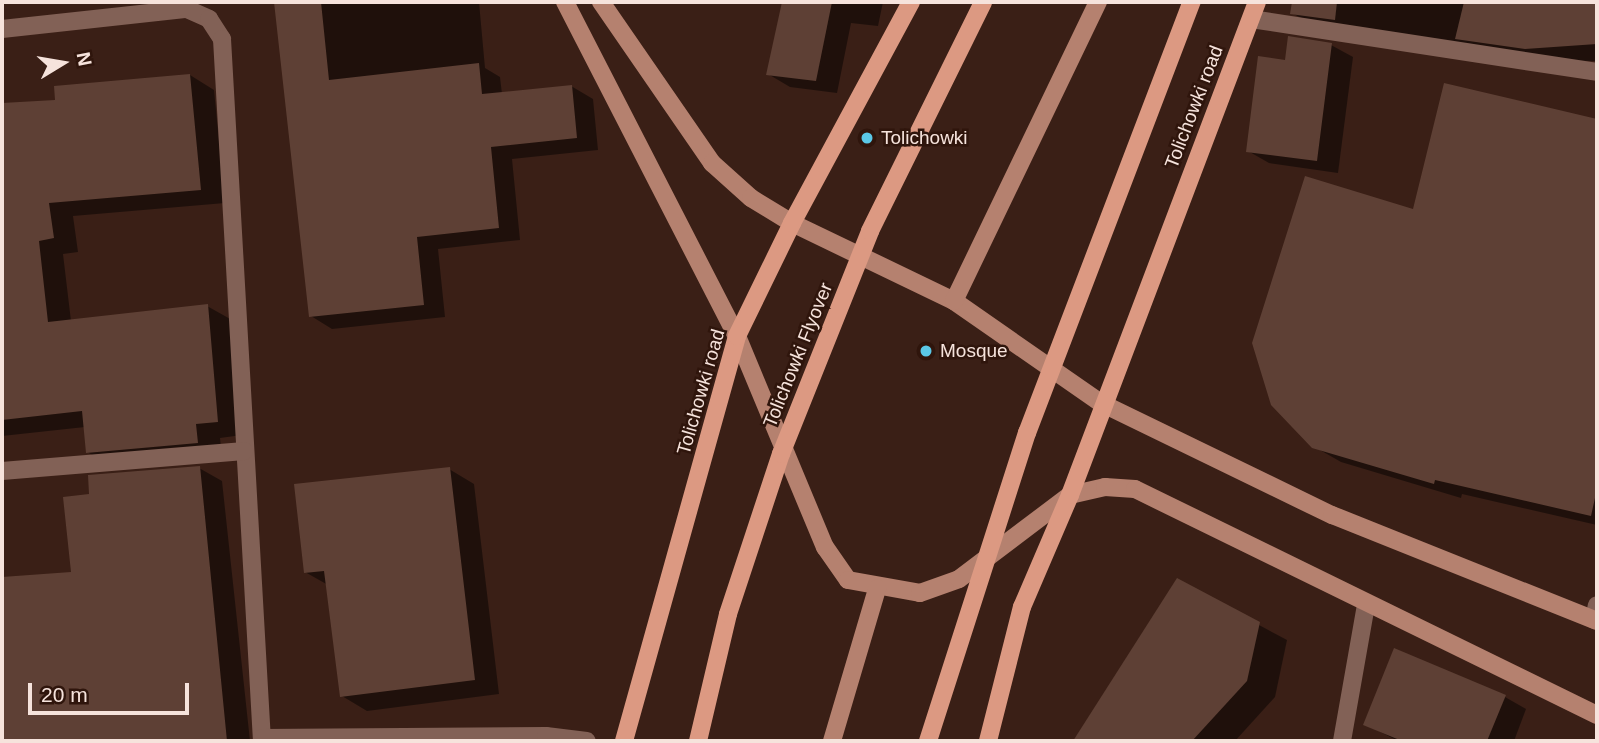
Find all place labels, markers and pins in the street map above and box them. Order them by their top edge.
place label: Tolichowki [881,127,968,149]
marker: Tolichowki [859,130,875,146]
place label: Mosque [940,340,1008,362]
marker: Mosque [918,343,934,359]

